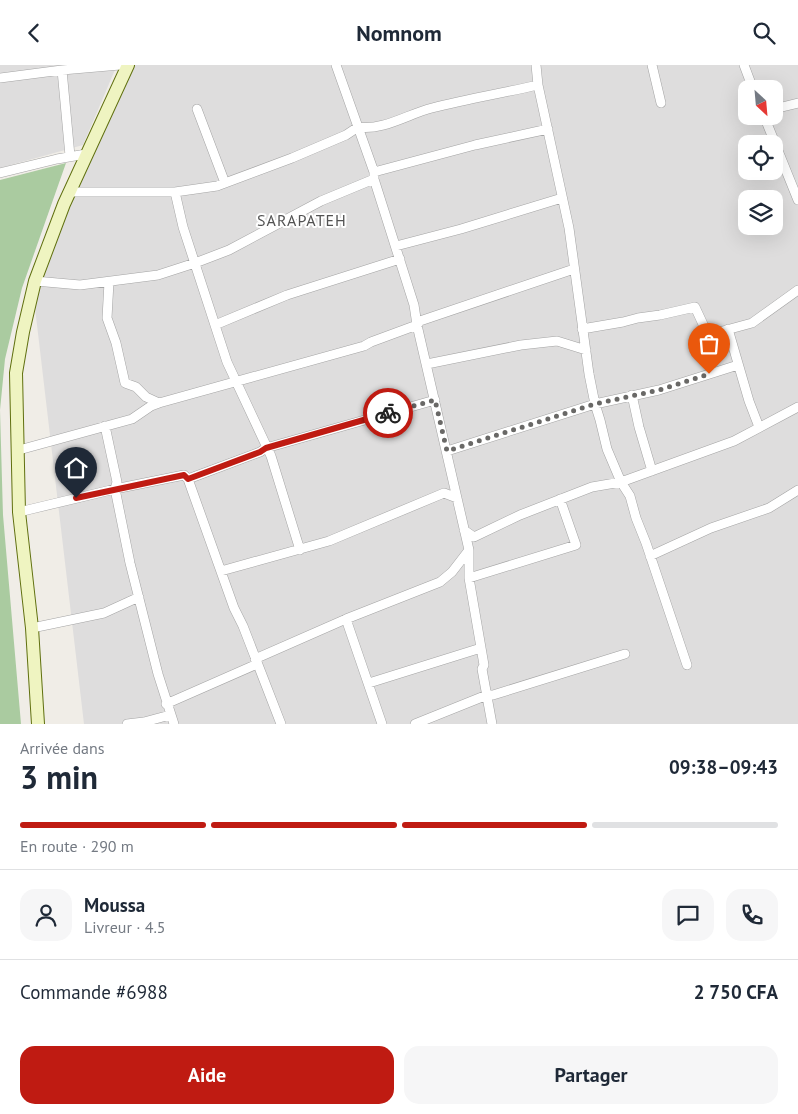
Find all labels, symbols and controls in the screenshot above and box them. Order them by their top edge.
icon: back [20,19,48,47]
text: Nomnom [356,19,442,47]
icon: search [750,19,778,47]
north arrow [738,80,782,125]
map controls [738,80,783,235]
button: locate [738,135,783,180]
button: layers [738,190,783,235]
district label: SARAPATEH [257,210,347,230]
pin [688,323,730,374]
icon: bag [695,330,723,358]
courier [363,388,413,438]
icon: bike [374,399,402,427]
pin [55,447,97,498]
icon: home [62,454,90,482]
text: Arrivée dans [20,738,104,758]
text: 09:38–09:43 [669,755,778,779]
text: 3 min [20,756,98,798]
text: En route · 290 m [20,836,134,856]
button: person [20,889,72,941]
button: chat [662,889,714,941]
button: phone [726,889,778,941]
text: Moussa [84,893,145,917]
text: Livreur · 4.5 [84,917,166,937]
text: Commande #6988 [20,980,168,1004]
text: 2 750 CFA [694,980,778,1004]
button: Aide [20,1046,394,1104]
button: Partager [404,1046,778,1104]

